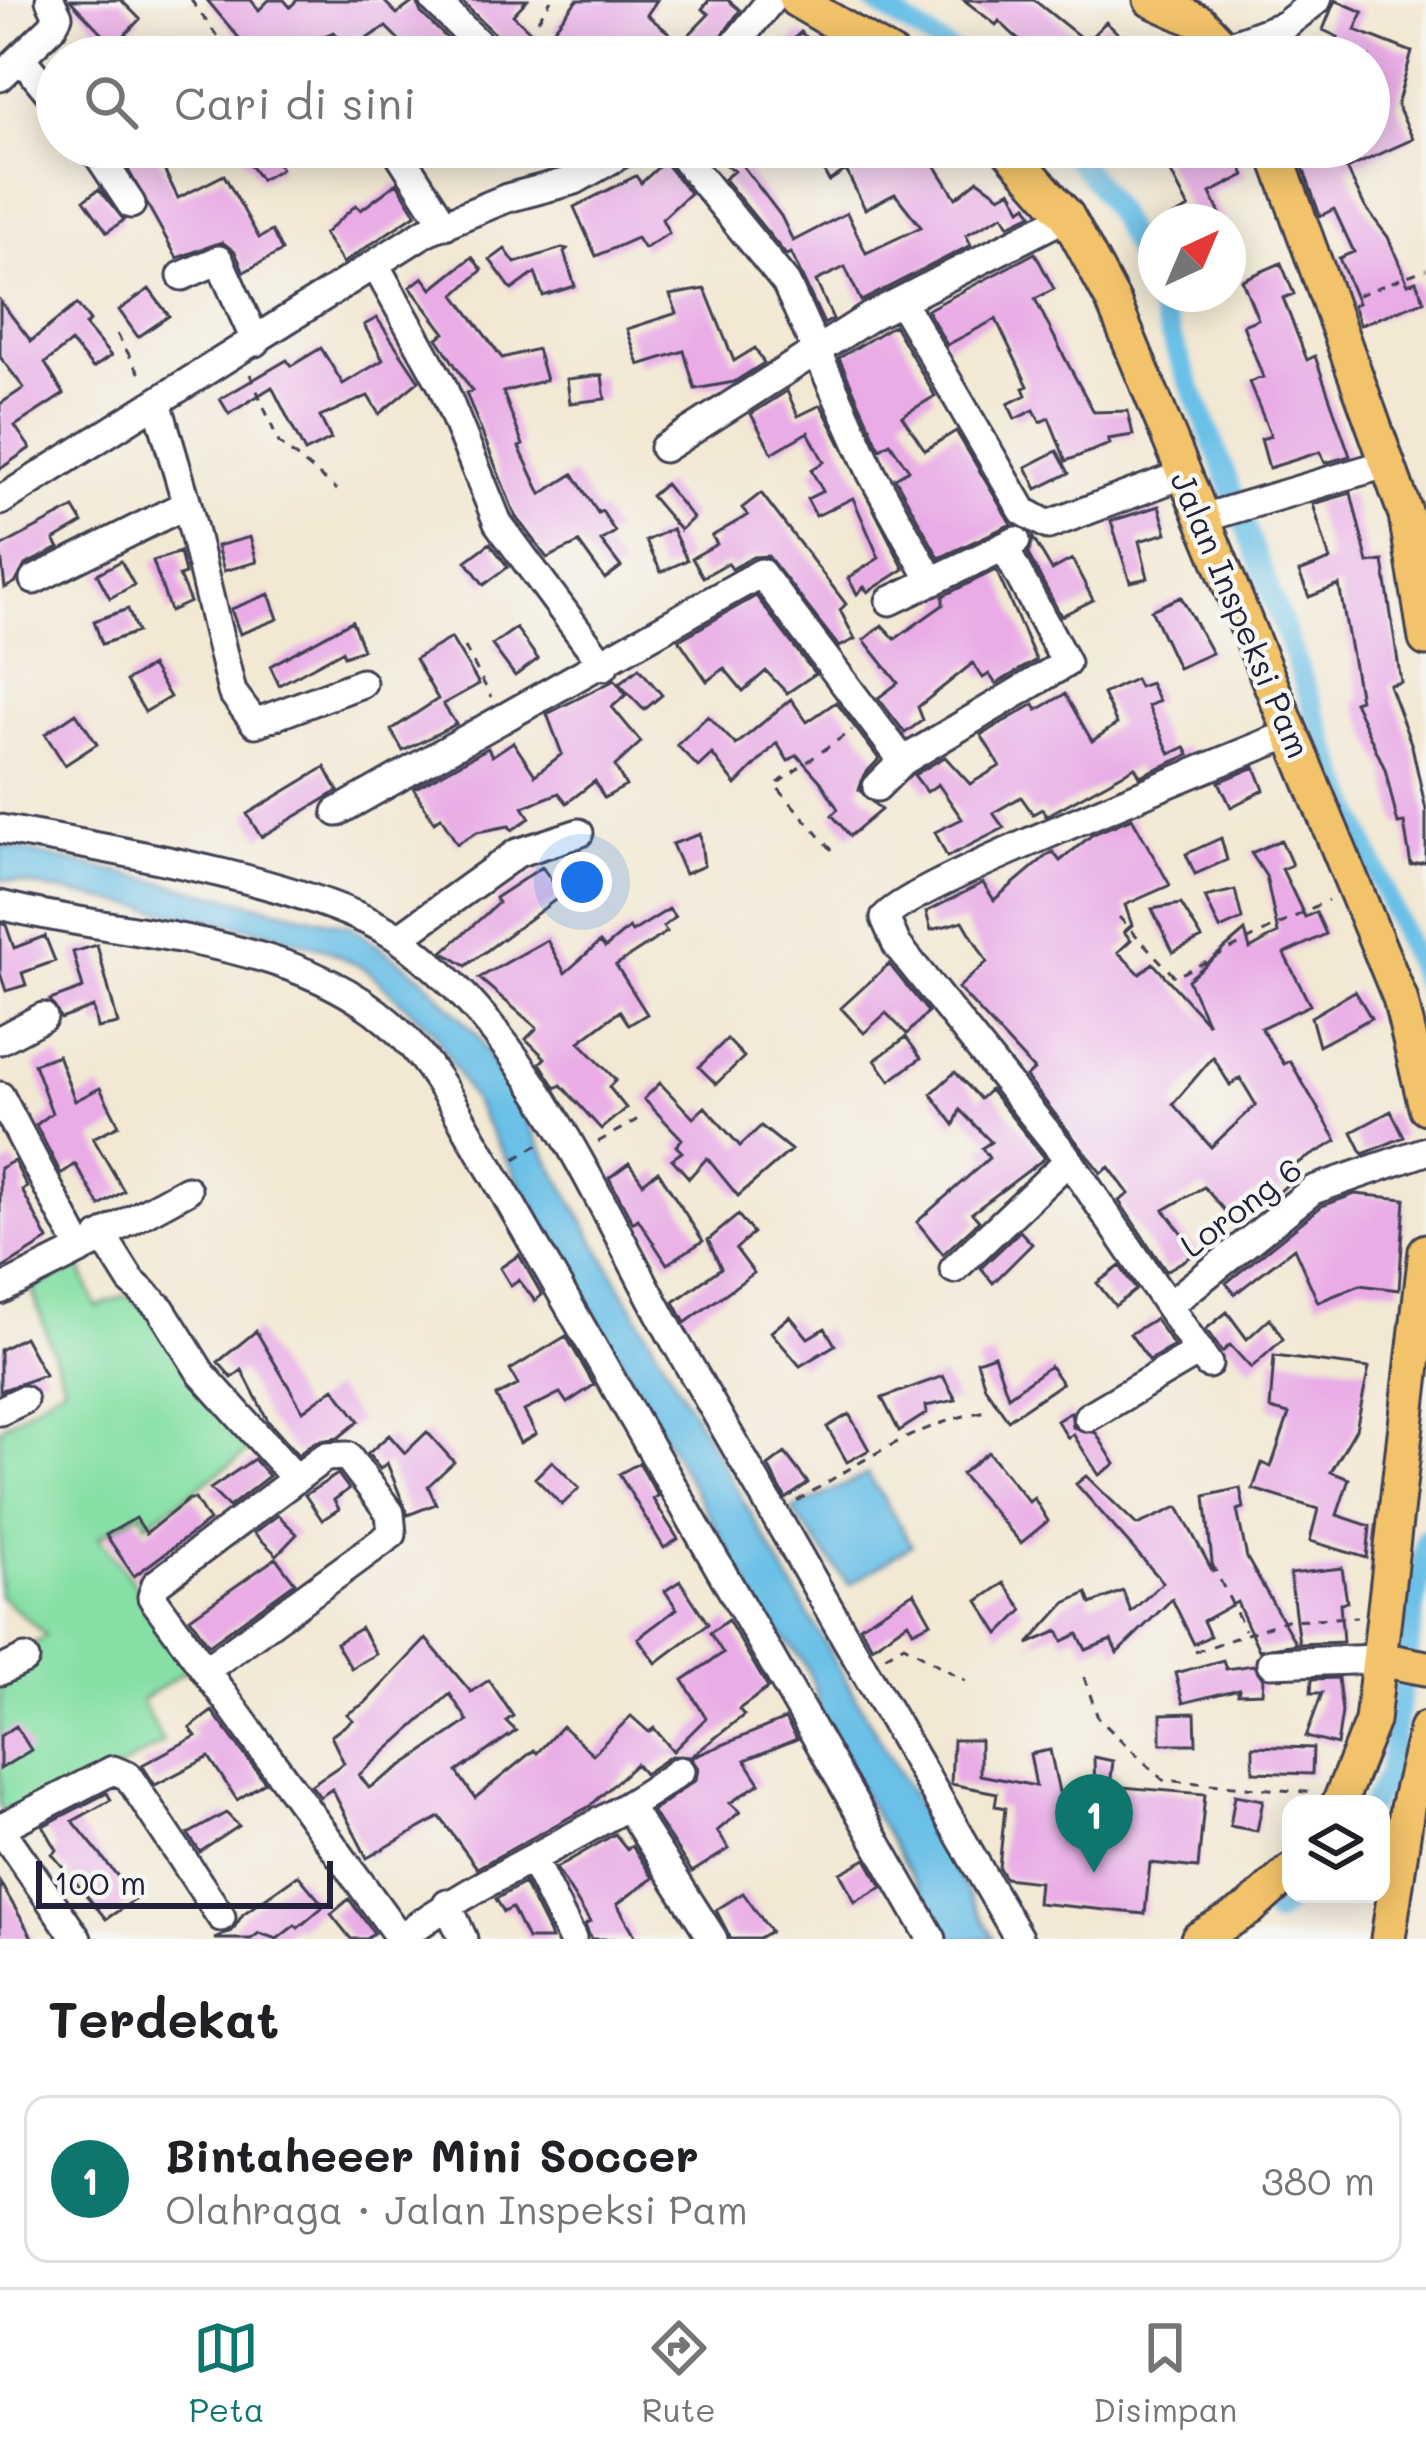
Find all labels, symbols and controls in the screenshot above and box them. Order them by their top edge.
search box [36,36,1390,168]
icon: search [78,69,144,135]
text: Cari di sini [174,73,416,131]
north arrow [1138,204,1246,312]
street label: Jalan Inspeksi Pam [1162,464,1322,764]
your location [552,852,612,912]
street label: Lorong 6 [1171,1146,1309,1266]
pin: 1 [1055,1774,1133,1873]
map controls [1282,1795,1390,1903]
button: layers [1282,1795,1390,1903]
scale bar [36,1855,333,1908]
text: 100 m [54,1860,146,1903]
text: Terdekat [48,1984,279,2051]
text: Bintaheeer Mini Soccer [165,2125,699,2183]
text: 1 [81,2154,99,2205]
text: 380 m [1261,2154,1375,2205]
text: Olahraga · Jalan Inspeksi Pam [165,2183,748,2234]
tab: Peta [189,2315,264,2430]
tab: Rute [642,2315,716,2430]
tab: Disimpan [1093,2315,1237,2430]

